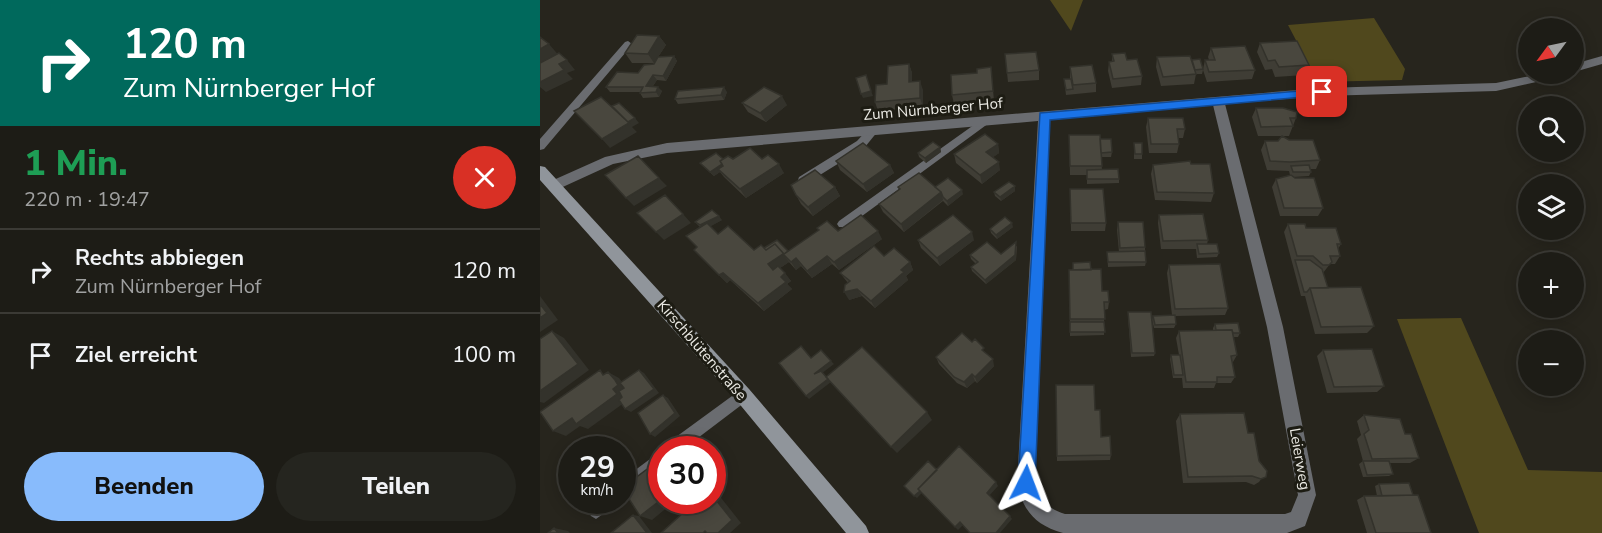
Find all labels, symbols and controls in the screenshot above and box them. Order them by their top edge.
text: 120 m [123,16,247,73]
north arrow [1518,18,1584,84]
map controls [1518,18,1584,396]
icon: right [24,24,102,102]
pin [1296,66,1347,117]
text: Zum Nürnberger Hof [123,70,375,107]
icon: arrive [1305,75,1338,108]
street label: Zum Nürnberger Hof [862,93,1005,125]
button: search [1518,96,1584,162]
text: 1 Min. [24,139,128,188]
button: close [453,146,516,209]
button: layers [1518,174,1584,240]
text: 220 m · 19:47 [24,186,150,213]
text: Rechts abbiegen [75,243,244,273]
button: + [1518,252,1584,318]
icon: right [24,255,57,288]
text: 120 m [452,256,516,286]
text: Zum Nürnberger Hof [75,273,262,300]
street label: Kirschblütenstraße [653,296,751,404]
button: − [1518,330,1584,396]
icon: arrive [24,339,57,372]
text: Ziel erreicht [75,340,197,370]
text: 100 m [452,340,516,370]
street label: Leierweg [1285,426,1315,492]
speed limit sign: 30 [648,436,726,514]
text: 29 [579,447,615,488]
position arrow [994,451,1058,515]
button: Beenden [24,452,264,521]
button: Teilen [276,452,516,521]
text: km/h [580,480,614,500]

